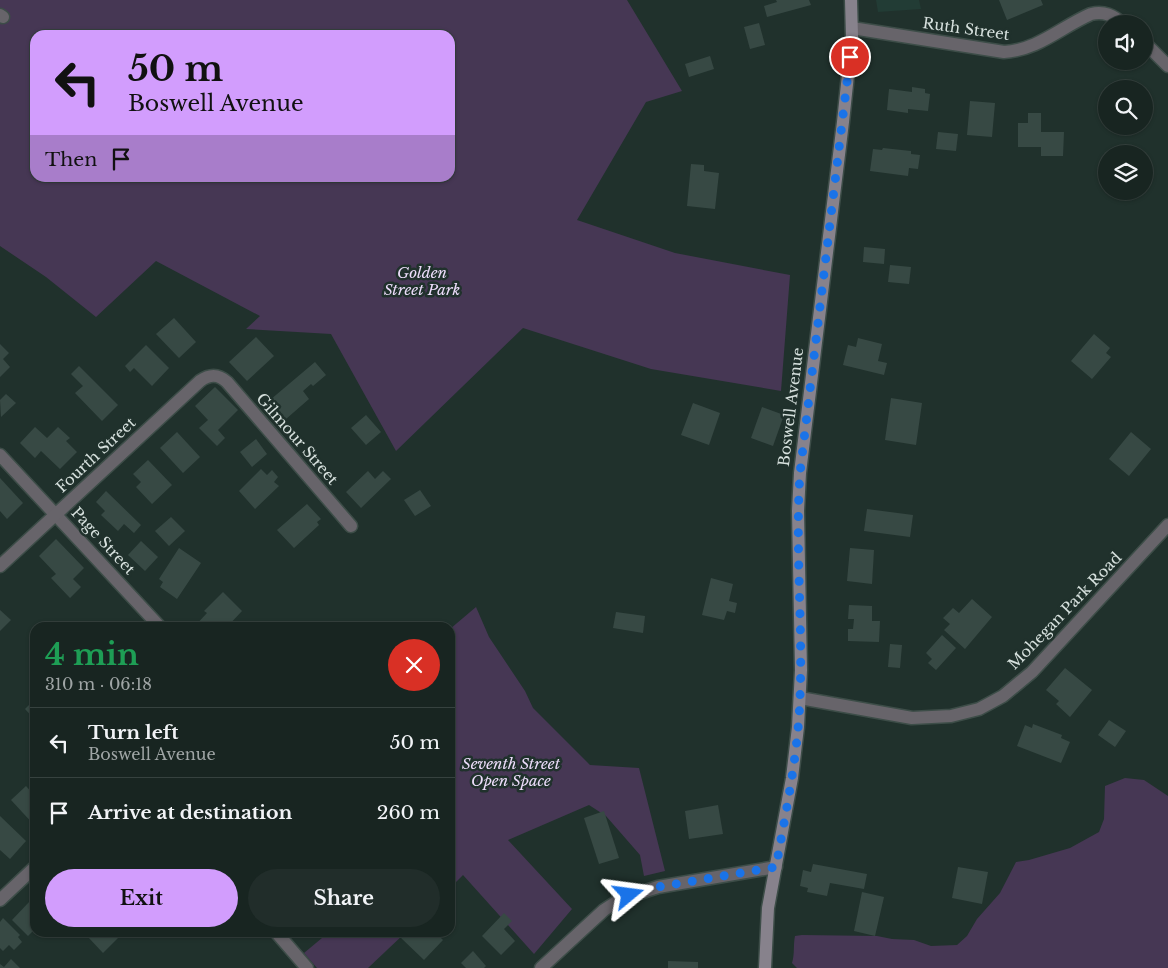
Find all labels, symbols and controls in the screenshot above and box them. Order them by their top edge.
street label: Ruth Street [922,13,1011,44]
map controls [1098,15,1153,200]
button: sound [1098,15,1153,70]
pin [829,36,871,78]
icon: arrive [836,43,864,71]
text: 50 m [128,47,223,90]
icon: left [45,50,110,115]
button: search [1098,80,1153,135]
text: Boswell Avenue [128,90,304,117]
icon: arrive [107,145,135,173]
button: layers [1098,145,1153,200]
text: Then [45,148,97,171]
park label: Golden Street Park [384,263,460,299]
street label: Boswell Avenue [774,346,807,468]
street label: Gilmour Street [252,389,343,489]
street label: Fourth Street [52,413,140,496]
street label: Page Street [67,503,140,579]
street label: Mohegan Park Road [1004,548,1125,673]
text: 4 min [45,636,139,673]
button: close [388,639,440,691]
text: 310 m · 06:18 [45,674,152,694]
text: Turn left [88,721,179,744]
icon: left [45,729,73,757]
text: 50 m [390,731,440,754]
text: Boswell Avenue [88,744,216,764]
park label: Seventh Street Open Space [462,754,561,790]
icon: arrive [45,799,73,827]
text: Arrive at destination [88,801,292,824]
text: 260 m [377,801,440,824]
position arrow [602,868,654,920]
button: Exit [45,869,238,927]
button: Share [248,869,440,927]

